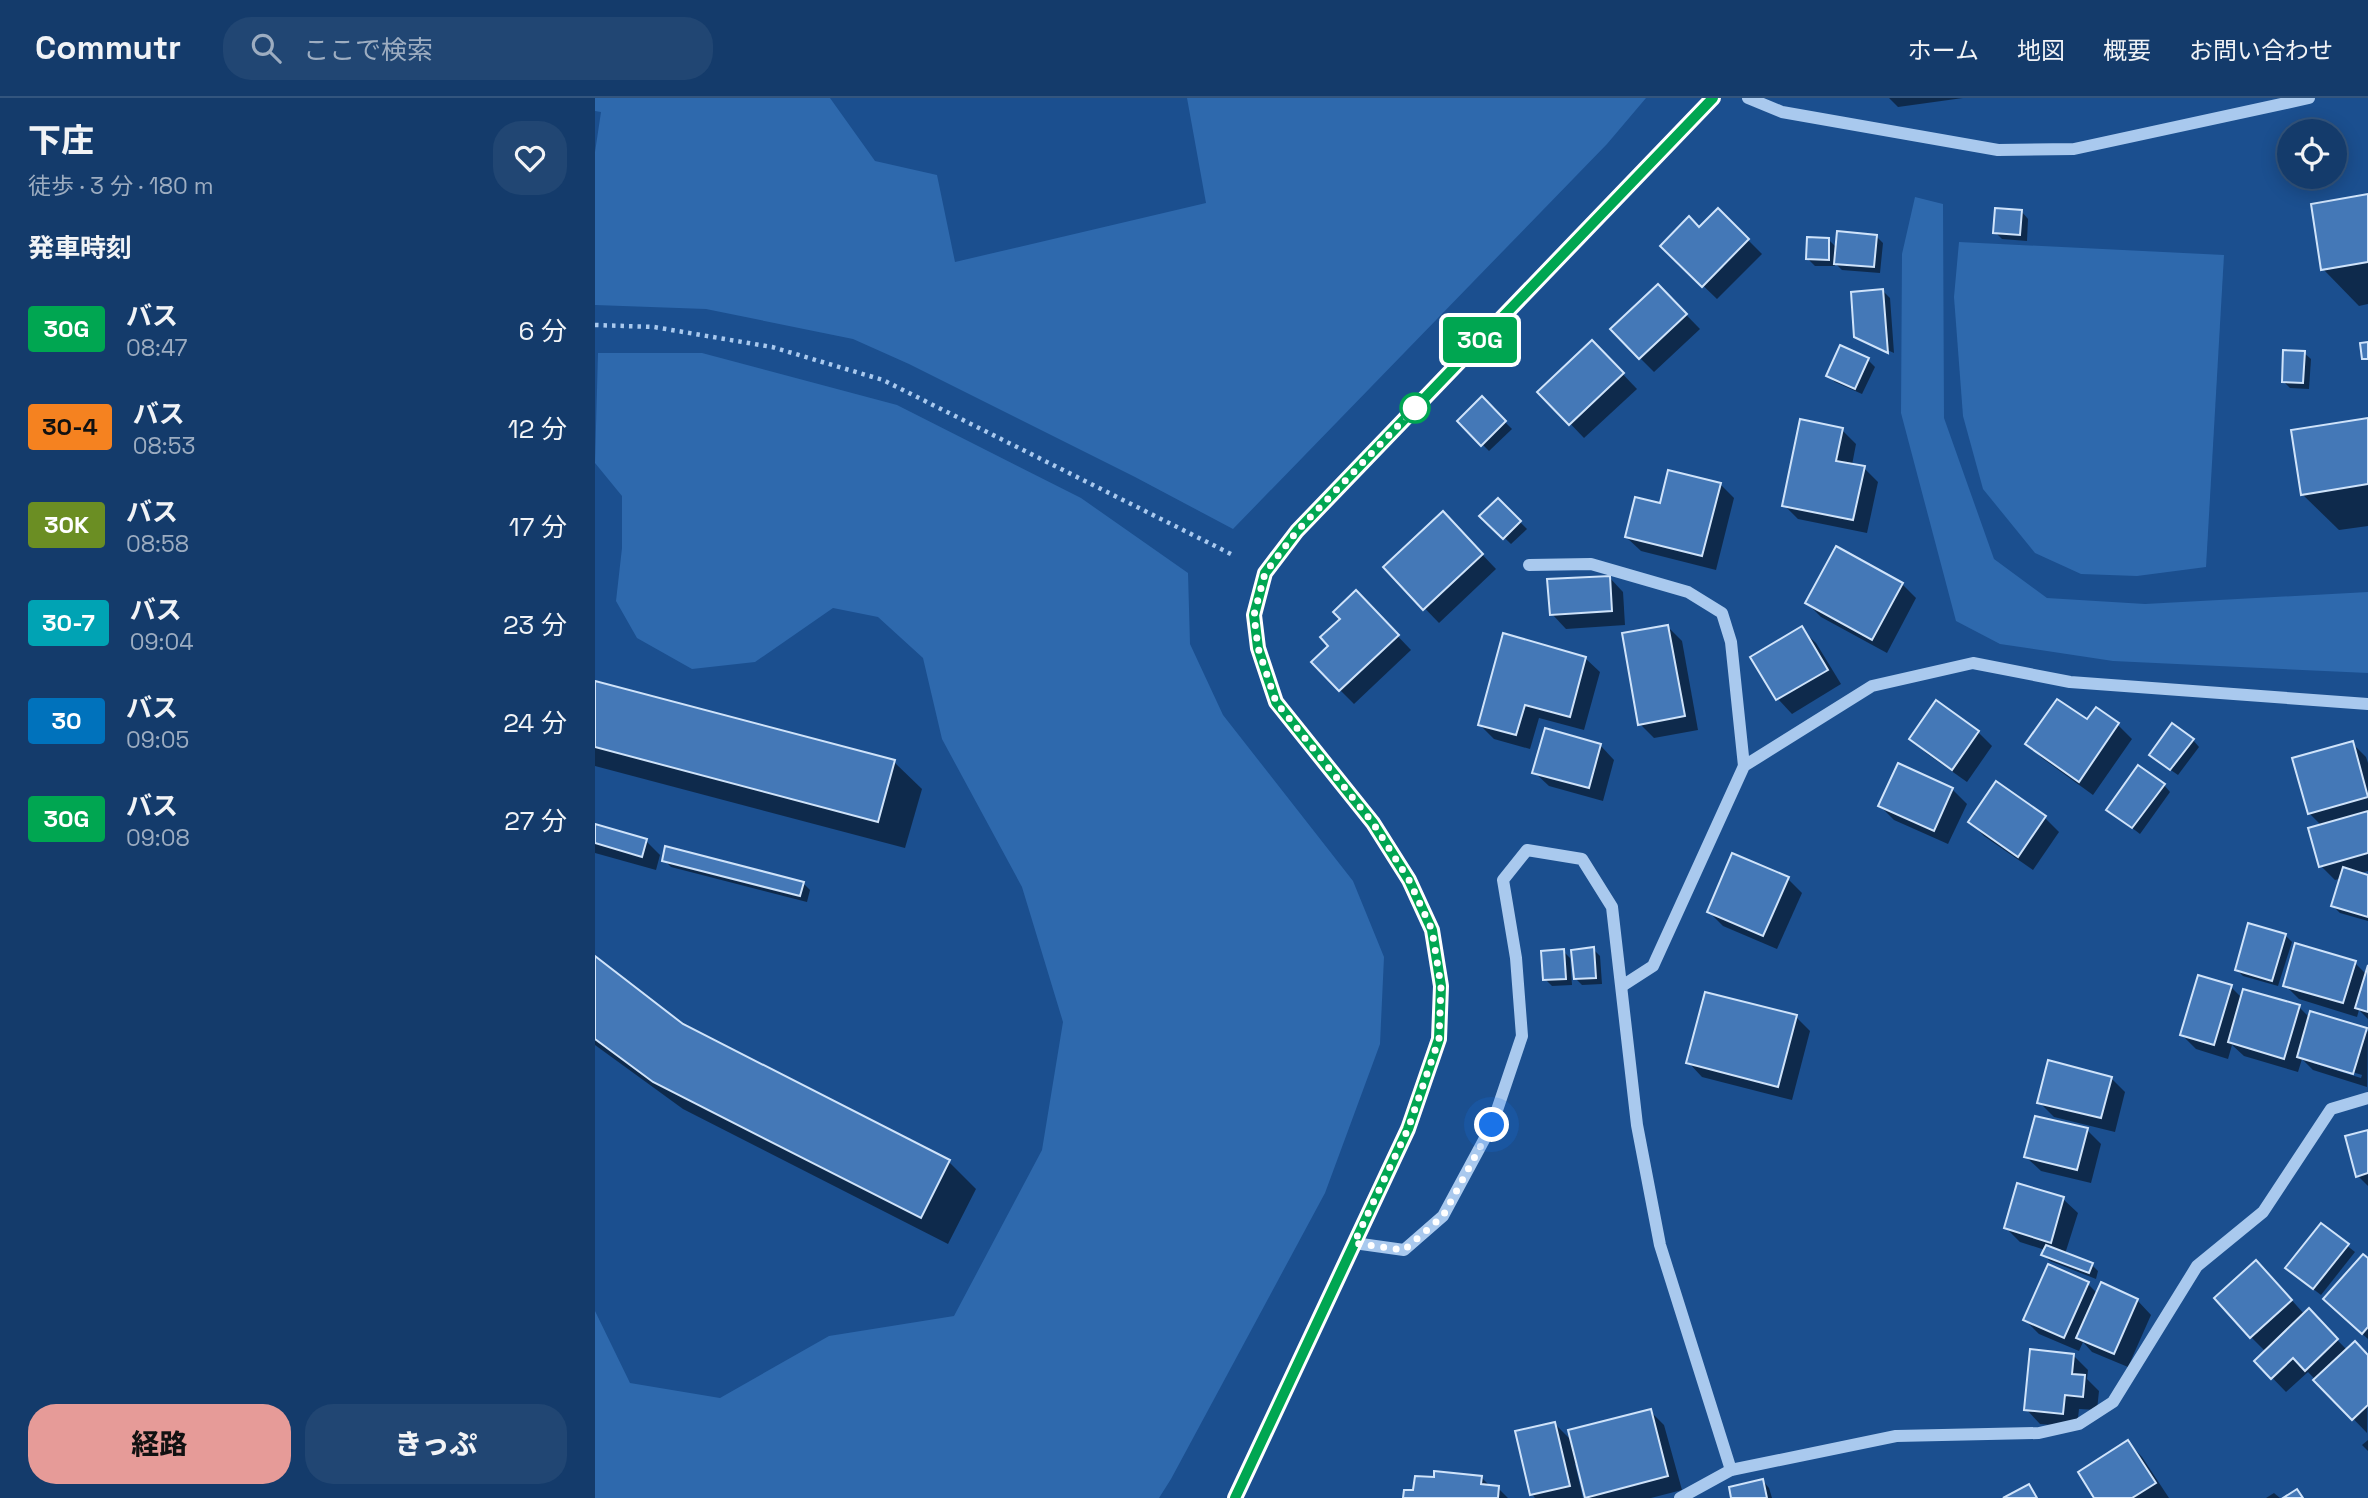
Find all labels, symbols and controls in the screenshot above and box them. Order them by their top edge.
search box [223,17,713,80]
text: Commutr [35,27,181,69]
icon: search [247,29,285,67]
text: ここで検索 [303,33,433,67]
text: ホーム [1908,35,1979,66]
text: 地図 [2017,35,2065,66]
text: 概要 [2103,35,2151,66]
text: お問い合わせ [2189,35,2333,66]
map controls [2277,119,2347,189]
button: locate [2277,119,2347,189]
text: 下庄 [28,120,94,162]
button: heart [493,121,567,195]
text: 徒歩 · 3 分 · 180 m [28,171,213,201]
text: 発車時刻 [28,231,132,265]
text: バス [126,299,178,333]
text: 30G [43,313,90,344]
text: 6 分 [518,314,567,348]
line badge: 30G [1440,317,1520,363]
text: 30G [1457,324,1503,355]
text: 08:47 [126,333,188,363]
unlabelled marker [1400,393,1430,423]
text: バス [133,397,185,431]
text: 30-4 [42,411,98,442]
text: 12 分 [508,412,567,446]
text: 08:53 [133,431,195,461]
text: バス [126,495,178,529]
text: 30K [44,509,89,540]
text: 17 分 [509,510,567,544]
text: 08:58 [126,529,189,559]
text: バス [130,593,182,627]
text: 30-7 [42,607,95,638]
text: 23 分 [503,608,567,642]
text: 09:04 [130,627,194,657]
text: バス [126,691,178,725]
text: 30 [51,705,82,736]
text: 24 分 [503,706,567,740]
text: 09:05 [126,725,189,755]
text: バス [126,789,178,823]
text: 30G [43,803,90,834]
text: 27 分 [504,804,567,838]
text: 09:08 [126,823,190,853]
your location [1474,1107,1509,1142]
button: 経路 [28,1404,291,1484]
button: きっぷ [305,1404,567,1484]

